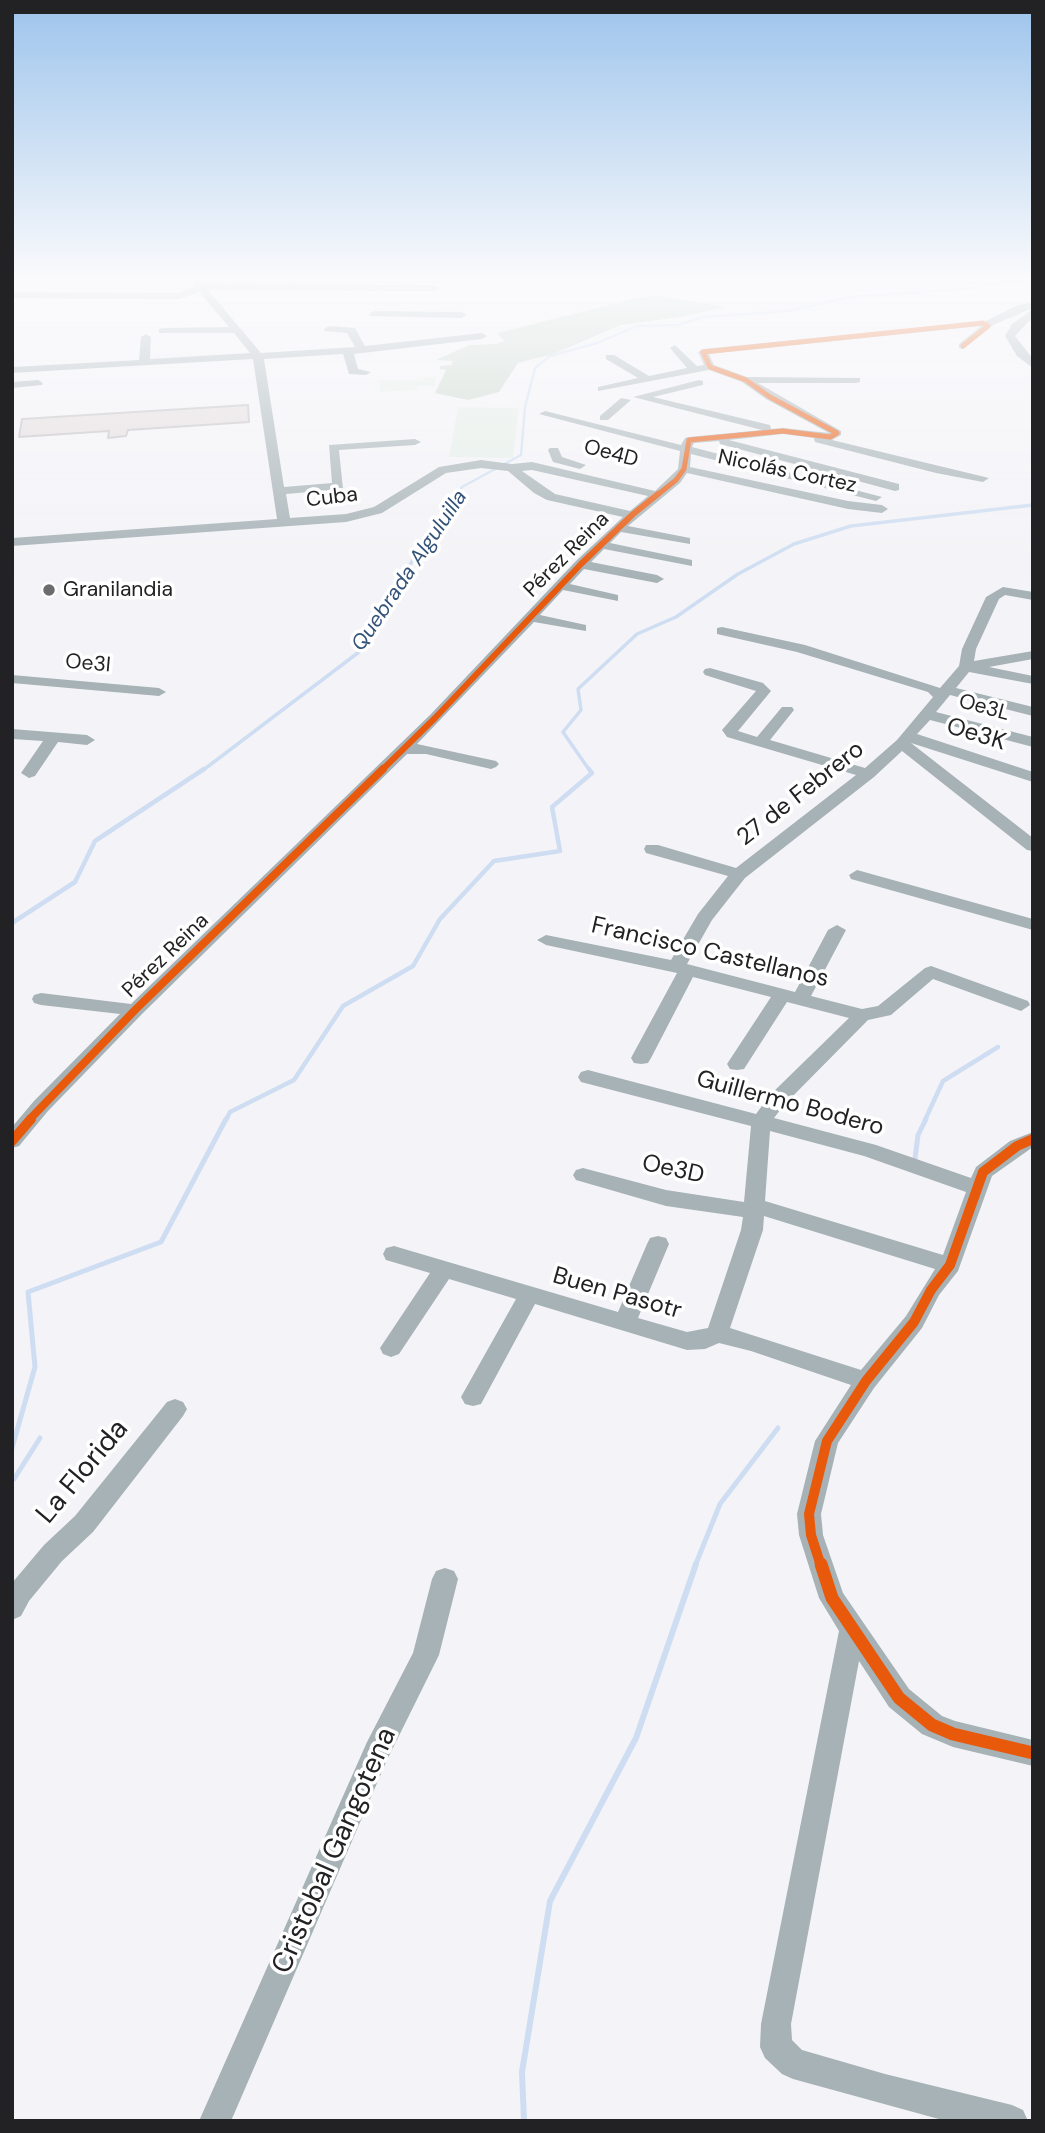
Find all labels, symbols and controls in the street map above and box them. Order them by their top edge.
street label: Oe4D [581,435,641,473]
street label: Nicolás Cortez [715,445,859,499]
street label: Cuba [305,482,359,514]
water label: Quebrada Alguluilla [347,486,473,656]
street label: Pérez Reina [519,507,615,603]
place label: Granilandia [63,577,173,603]
marker: Granilandia [41,582,57,598]
street label: Oe3I [64,649,112,679]
street label: Oe3L [956,689,1012,727]
street label: Oe3K [943,712,1009,758]
street label: 27 de Febrero [732,735,870,853]
street label: Pérez Reina [118,909,214,1003]
street label: Francisco Castellanos [589,912,831,994]
street label: Guillermo Bodero [693,1065,887,1143]
street label: Oe3D [639,1149,707,1191]
street label: Buen Pasotr [549,1262,685,1326]
street label: La Florida [30,1413,136,1531]
street label: Cristobal Gangotena [266,1723,404,1979]

